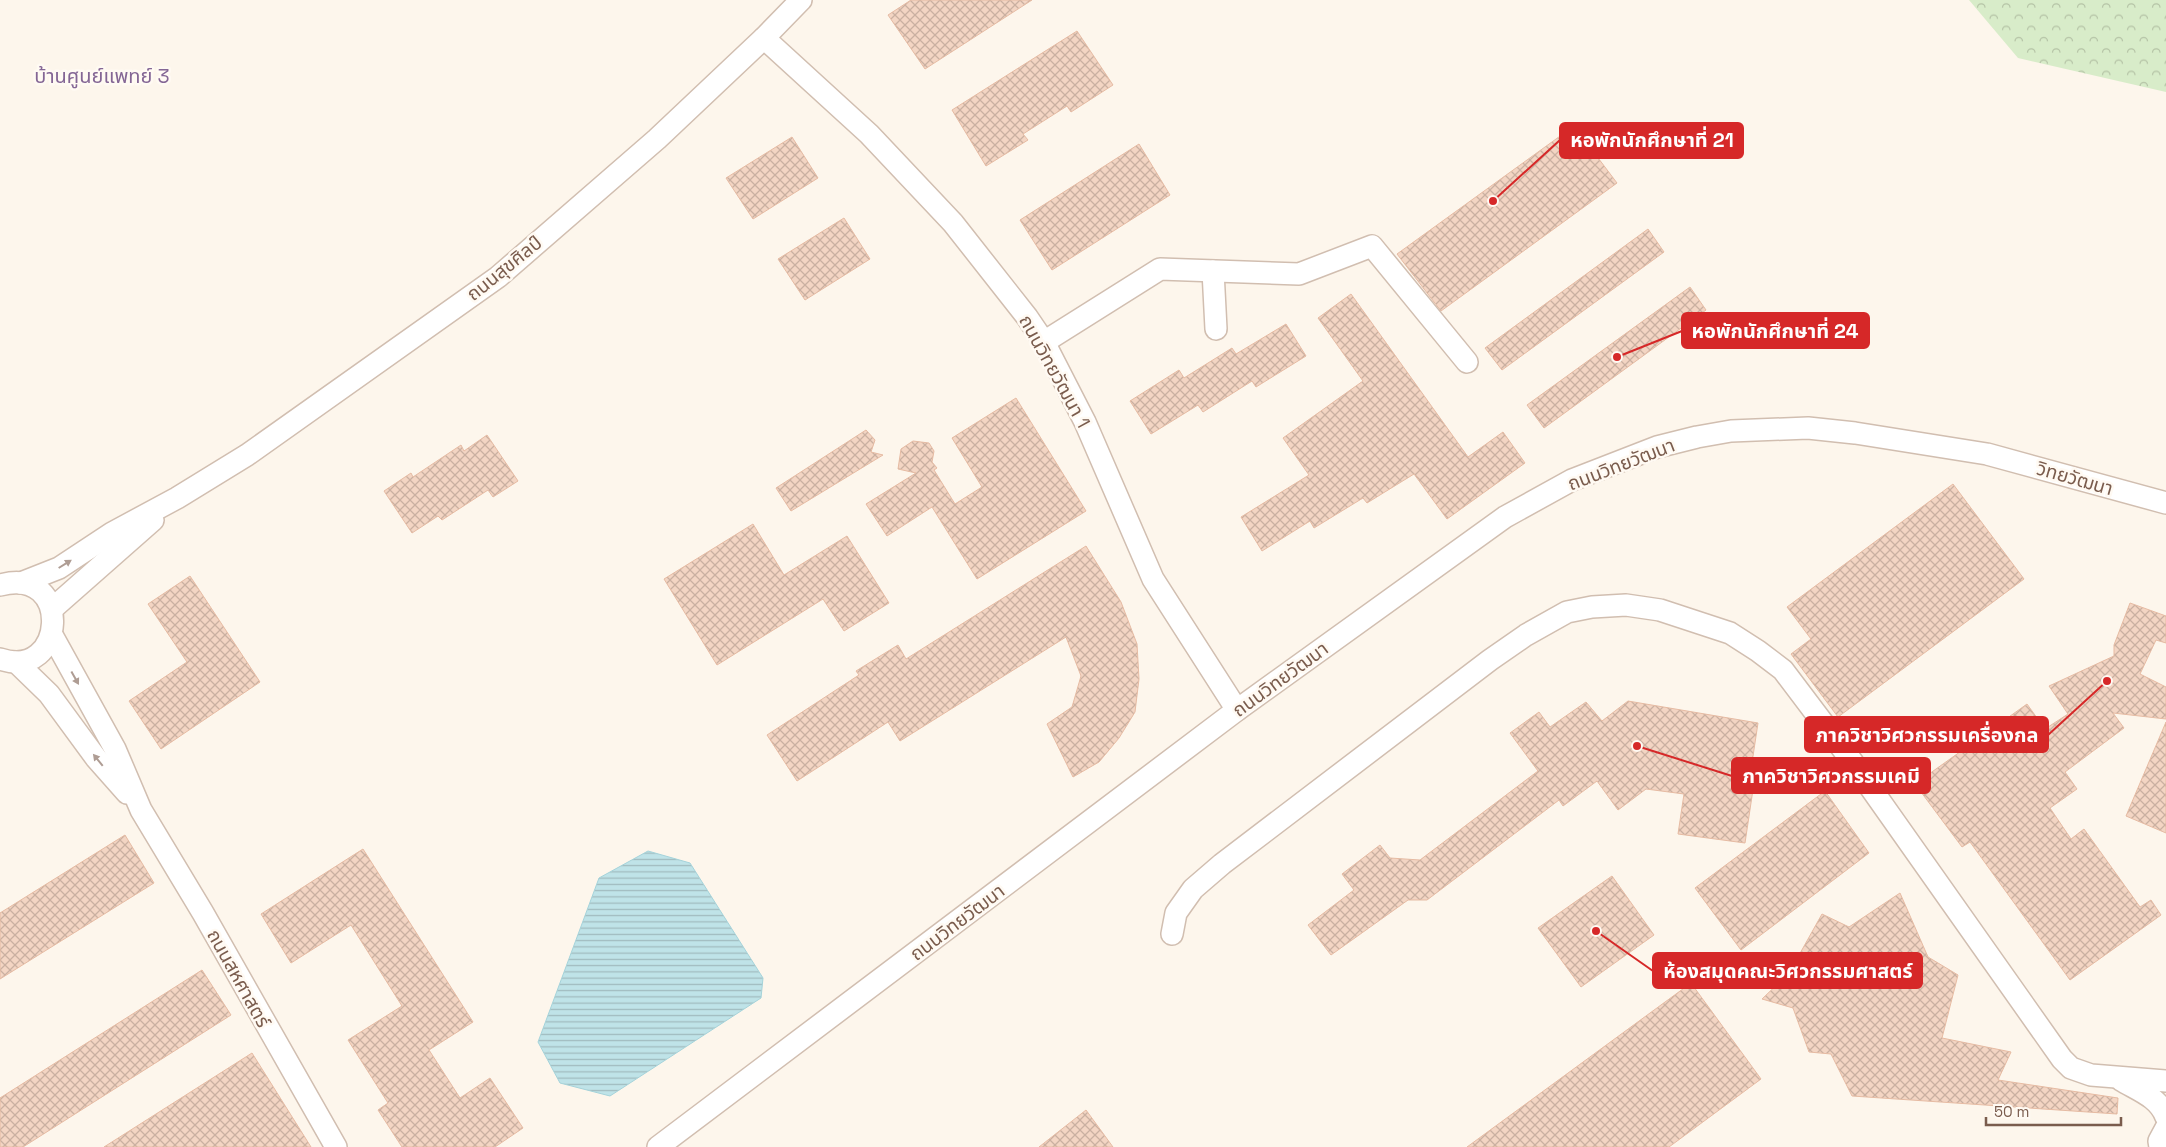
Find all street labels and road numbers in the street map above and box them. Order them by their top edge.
street label: ถนนสุขศิลป์ [461,230,547,307]
street label: ถนนวิทยวัฒนา 1 [1013,310,1096,432]
street label: ถนนวิทยวัฒนา [1564,433,1678,496]
street label: วิทยวัฒนา [2033,456,2116,501]
street label: ถนนวิทยวัฒนา [1227,636,1333,723]
street label: ถนนวิทยวัฒนา [905,878,1010,966]
street label: ถนนสหศาสตร์ [201,925,276,1033]

